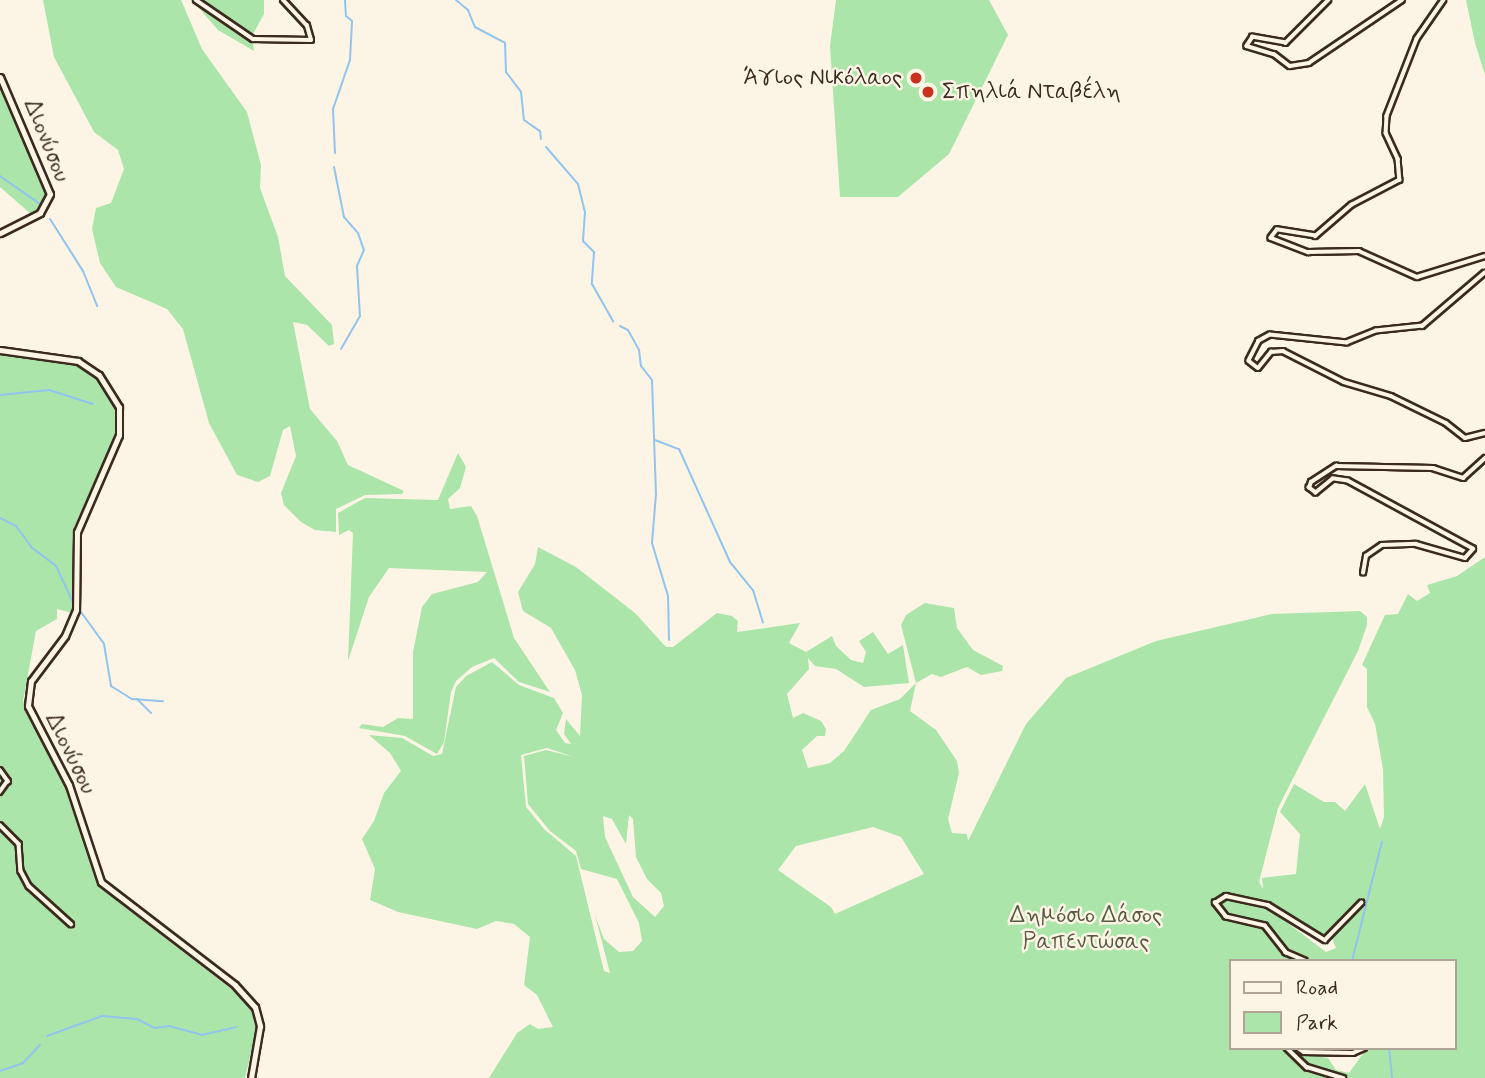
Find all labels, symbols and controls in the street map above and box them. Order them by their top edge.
place label: Άγιος Νικόλαος [743,64,902,92]
marker: Άγιος Νικόλαος [908,70,924,86]
place label: Σπηλιά Νταβέλη [942,78,1121,106]
marker: Σπηλιά Νταβέλη [920,84,936,100]
street label: Διονύσου [17,96,75,186]
street label: Διονύσου [39,709,101,799]
park label: Δημόσιο Δάσος Ραπεντώσας [1010,902,1162,956]
legend [1230,959,1457,1050]
text: Road [1296,974,1338,1002]
text: Park [1296,1009,1338,1037]

